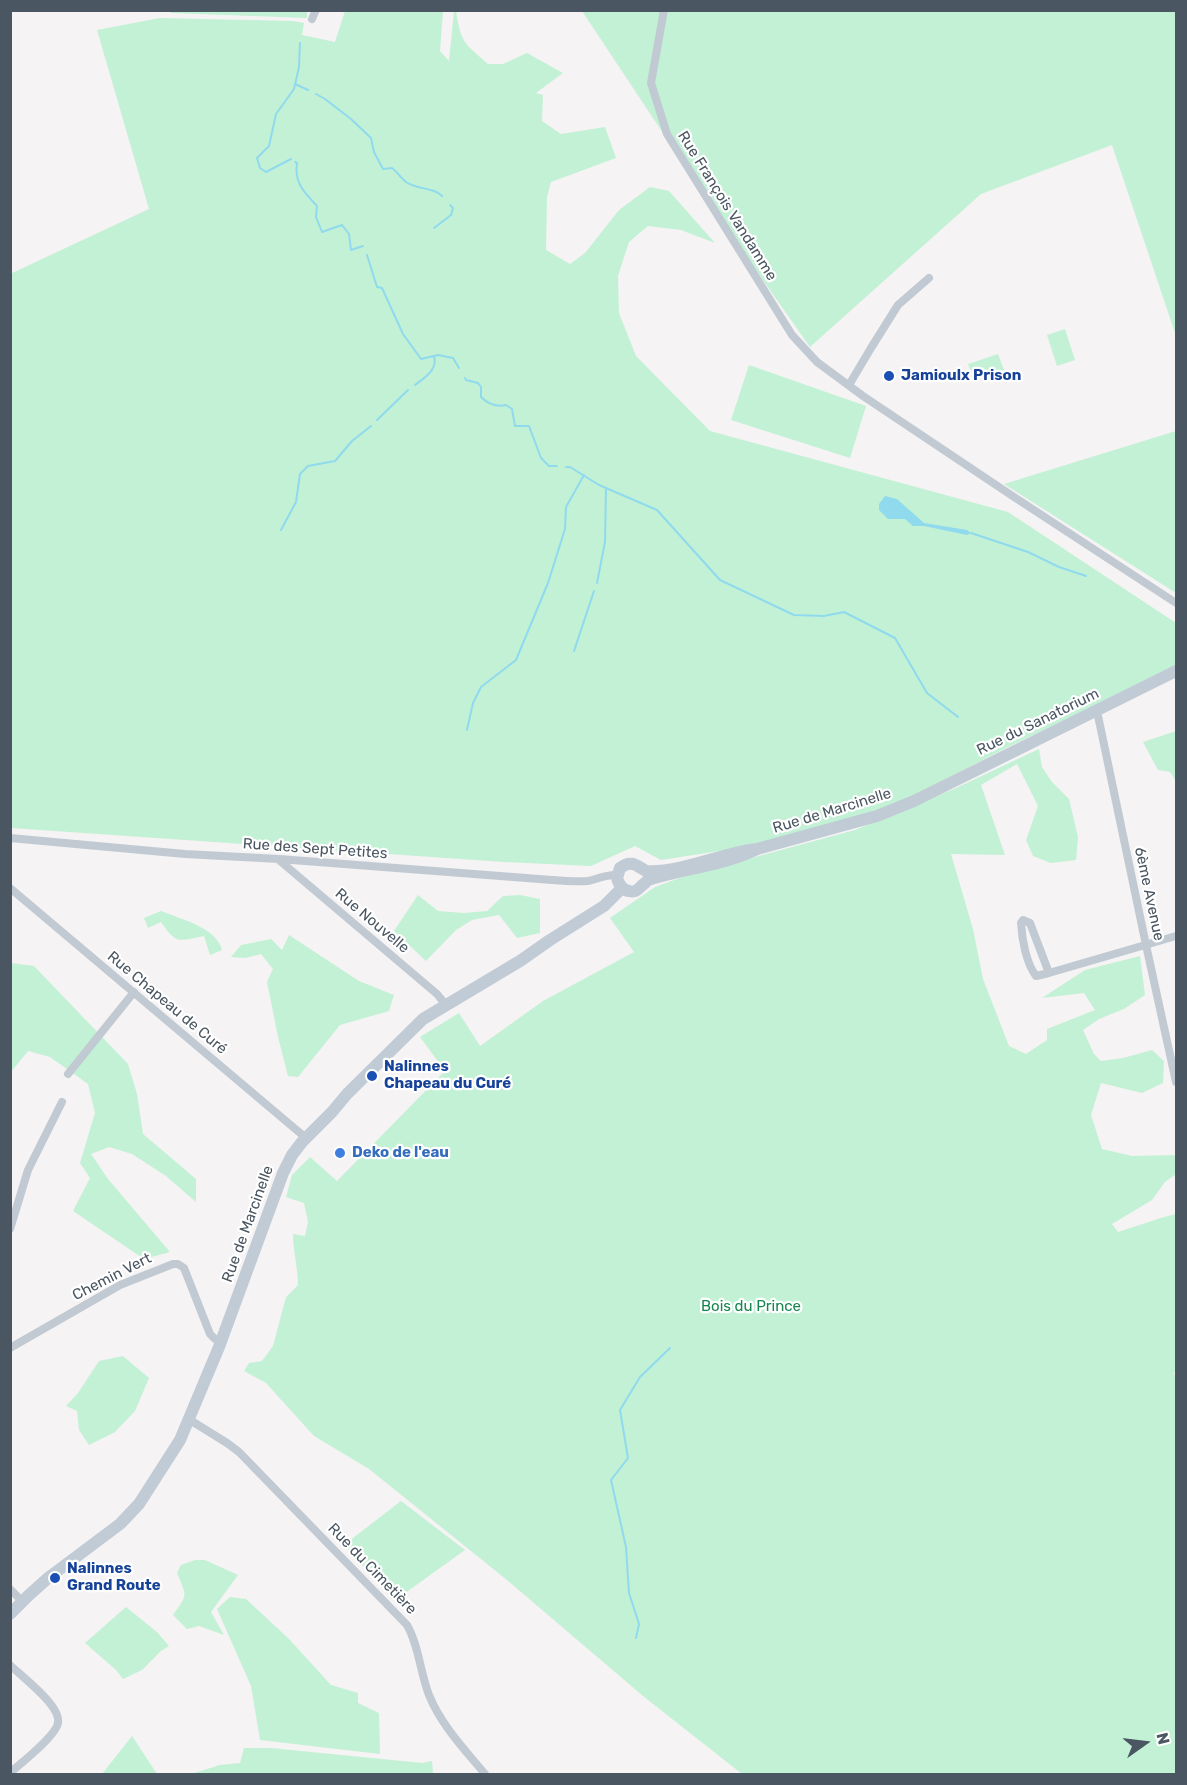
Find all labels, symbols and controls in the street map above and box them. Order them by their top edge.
street label: Rue François Vandamme [674,128,780,284]
place label: Jamioulx Prison [901,367,1021,385]
marker: Jamioulx Prison [882,369,896,383]
street label: Rue du Sanatorium [974,685,1102,759]
street label: Rue de Marcinelle [771,784,893,838]
street label: Rue des Sept Petites [242,835,388,863]
street label: 6ème Avenue [1130,845,1168,943]
street label: Rue Nouvelle [331,885,413,957]
street label: Rue Chapeau de Curé [104,948,230,1058]
place label: Nalinnes Chapeau du Curé [384,1058,511,1093]
marker: Nalinnes Chapeau du Curé [365,1069,379,1083]
place label: Deko de l'eau [352,1144,449,1162]
marker: Deko de l'eau [333,1146,347,1160]
street label: Rue de Marcinelle [219,1163,277,1285]
street label: Chemin Vert [69,1249,155,1305]
park label: Bois du Prince [701,1298,801,1316]
street label: Rue du Cimetière [324,1520,420,1618]
place label: Nalinnes Grand Route [67,1560,161,1595]
marker: Nalinnes Grand Route [48,1571,62,1585]
north arrow [1115,1713,1175,1773]
text: N [1152,1731,1174,1746]

